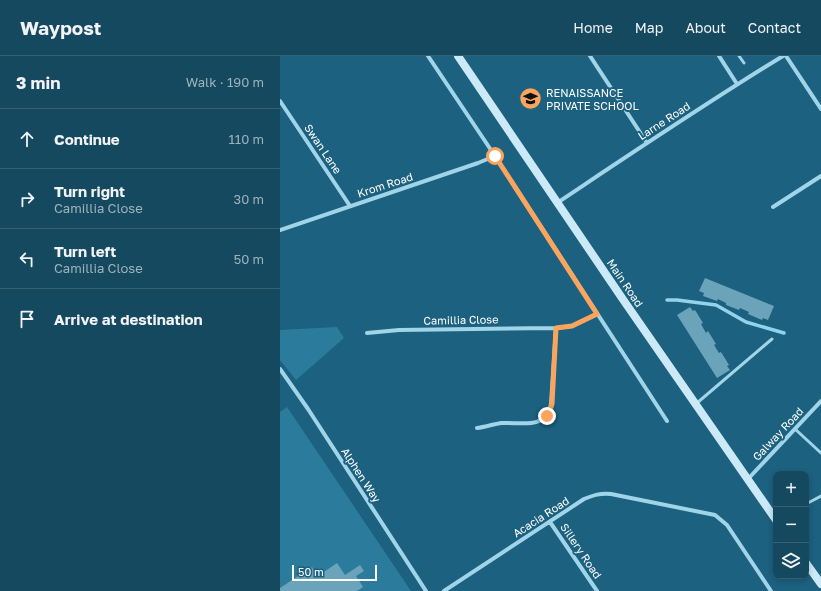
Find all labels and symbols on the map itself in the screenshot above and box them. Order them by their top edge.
school or university icon: RENAISSANCE PRIVATE SCHOOL [517,86,543,112]
place label: RENAISSANCE PRIVATE SCHOOL [546,86,639,112]
street label: Larne Road [635,99,692,142]
street label: Swan Lane [302,121,345,176]
route start [486,147,504,165]
street label: Krom Road [355,169,414,200]
street label: Main Road [605,256,646,309]
street label: Camillia Close [423,312,499,327]
street label: Galway Road [750,404,806,463]
route end [538,407,556,425]
street label: Alphen Way [339,445,384,504]
street label: Acacia Road [510,494,571,540]
street label: Sillery Road [558,521,605,581]
scale bar [292,563,377,582]

